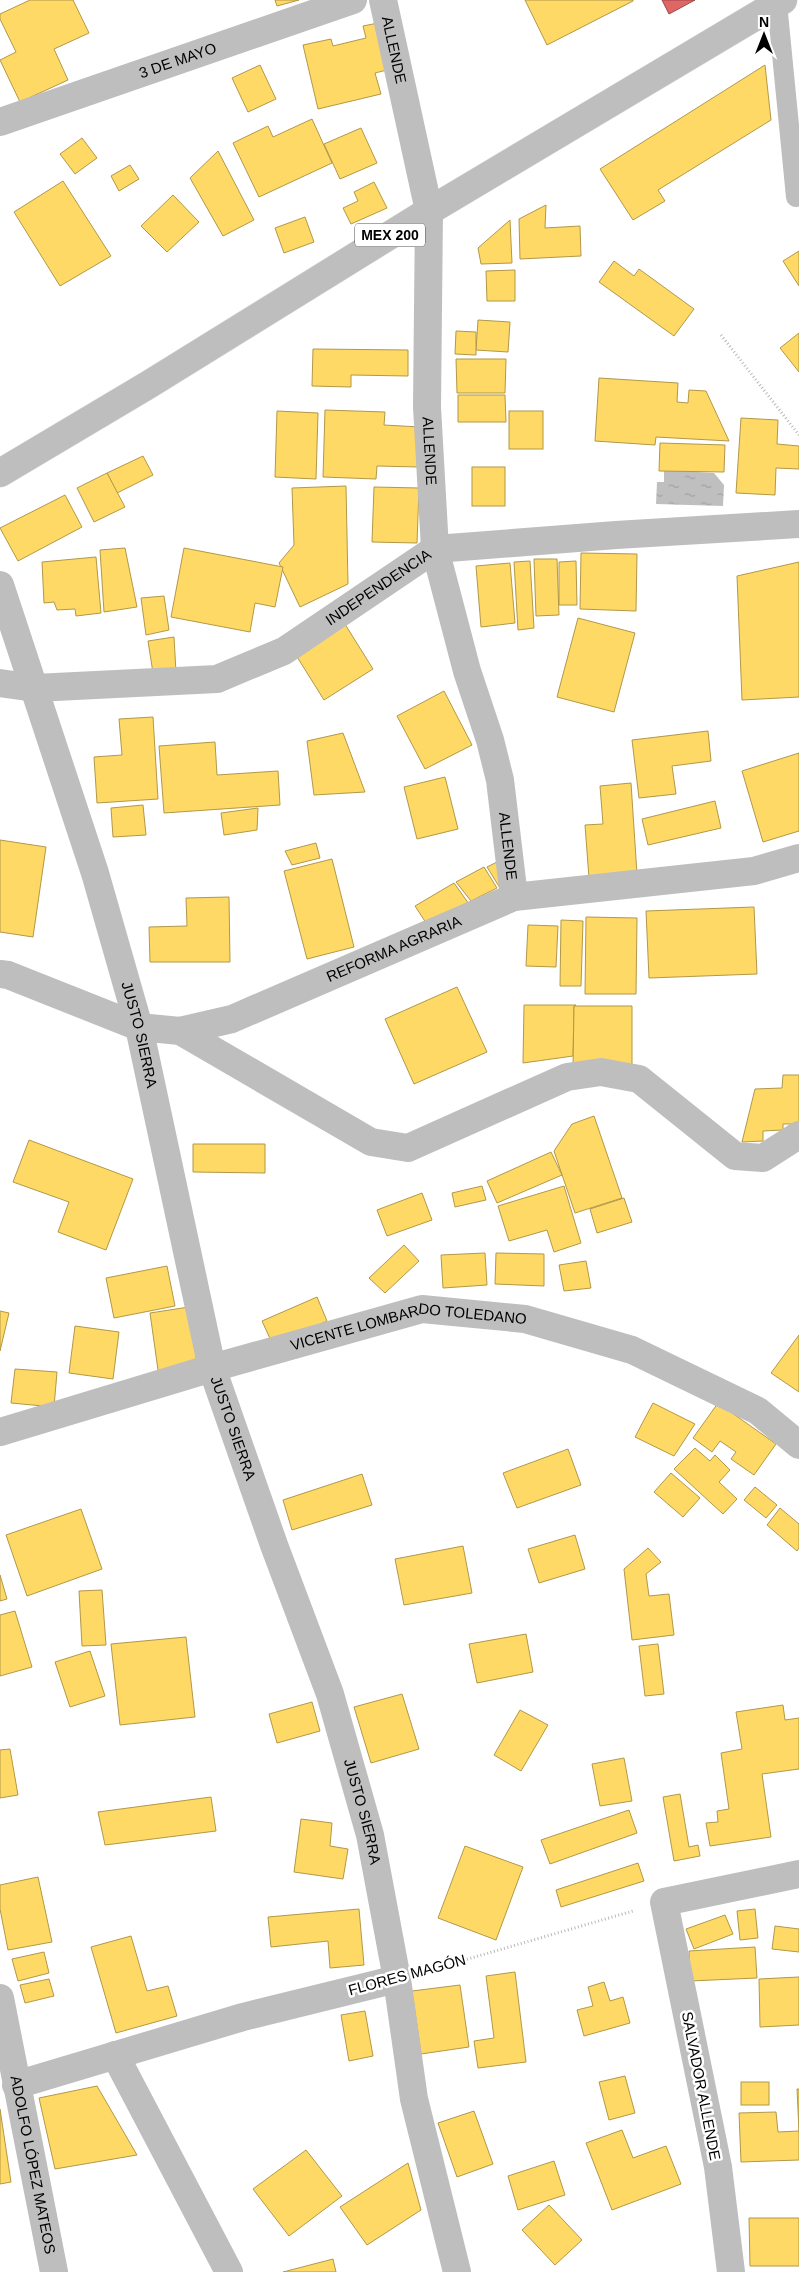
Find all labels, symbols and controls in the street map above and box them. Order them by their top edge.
north arrow [739,10,789,60]
street label: ALLENDE [379,14,410,85]
text: N [759,14,769,30]
street label: 3 DE MAYO [137,39,218,81]
road number: MEX 200 [355,224,425,246]
street label: ALLENDE [420,416,440,486]
street label: INDEPENDENCIA [322,545,434,628]
street label: ALLENDE [496,811,521,881]
street label: REFORMA AGRARIA [324,912,464,985]
street label: JUSTO SIERRA [118,979,161,1089]
street label: VICENTE LOMBARDO TOLEDANO [288,1300,527,1354]
street label: JUSTO SIERRA [208,1374,260,1482]
street label: JUSTO SIERRA [341,1757,384,1866]
street label: FLORES MAGÓN [346,1951,467,1998]
street label: SALVADOR ALLENDE [679,2010,724,2162]
street label: ADOLFO LÓPEZ MATEOS [7,2074,59,2255]

